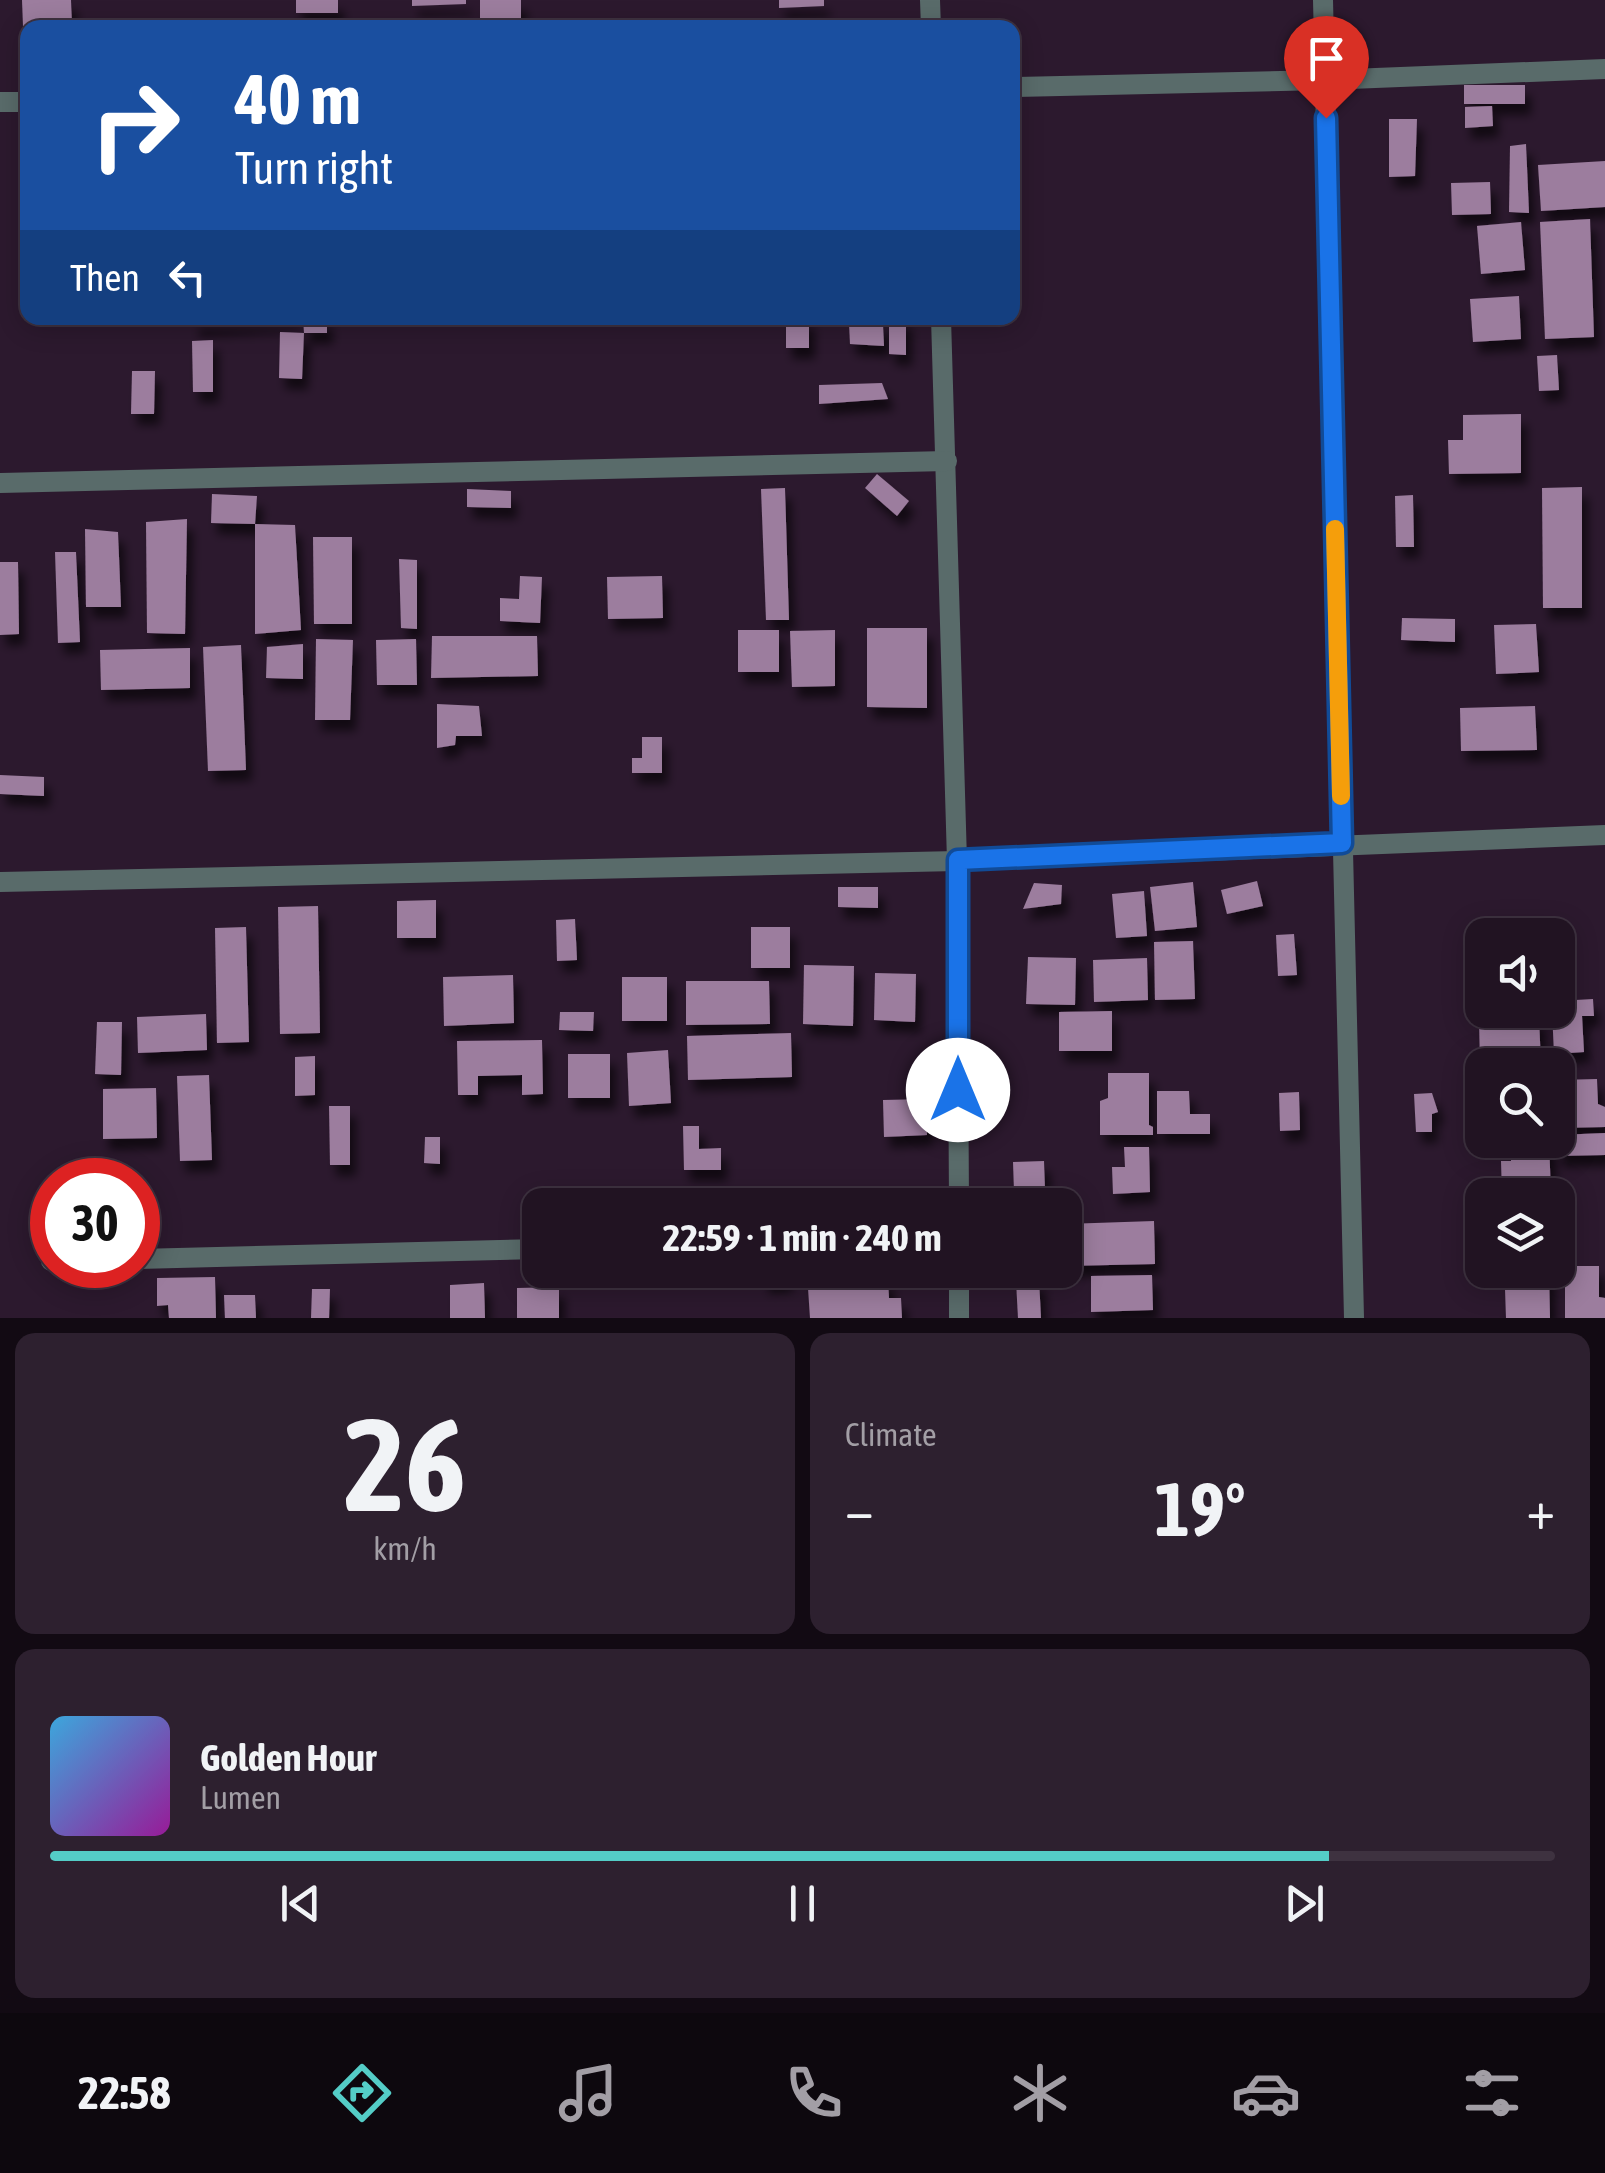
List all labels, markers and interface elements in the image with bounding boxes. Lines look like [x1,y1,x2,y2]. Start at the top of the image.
pin [1284,16,1369,119]
icon: arrive [1299,31,1354,86]
text: 40 m [235,59,361,139]
icon: right [70,60,200,190]
text: Turn right [235,142,393,194]
icon: left [160,250,215,305]
text: Then [70,256,140,299]
map controls [1465,918,1575,1288]
button: sound [1465,918,1575,1028]
position arrow [906,1038,1010,1142]
button: search [1465,1048,1575,1158]
speed limit sign: 30 [30,1158,160,1288]
button: layers [1465,1178,1575,1288]
text: 22:59 · 1 min · 240 m [662,1216,942,1259]
text: 26 [344,1390,466,1539]
text: Climate [845,1416,937,1453]
text: 19° [1154,1466,1246,1552]
text: − [845,1478,874,1541]
text: + [1526,1478,1555,1541]
text: km/h [373,1530,437,1567]
text: Golden Hour [200,1736,376,1779]
text: Lumen [200,1779,281,1816]
icon: previous [273,1876,328,1931]
icon: pause [775,1876,830,1931]
icon: next [1277,1876,1332,1931]
icon: directions [327,2058,397,2128]
icon: music [553,2058,623,2128]
icon: phone [779,2058,849,2128]
icon: climate [1005,2058,1075,2128]
icon: car [1231,2058,1301,2128]
icon: filters [1457,2058,1527,2128]
text: 22:58 [78,2067,171,2119]

